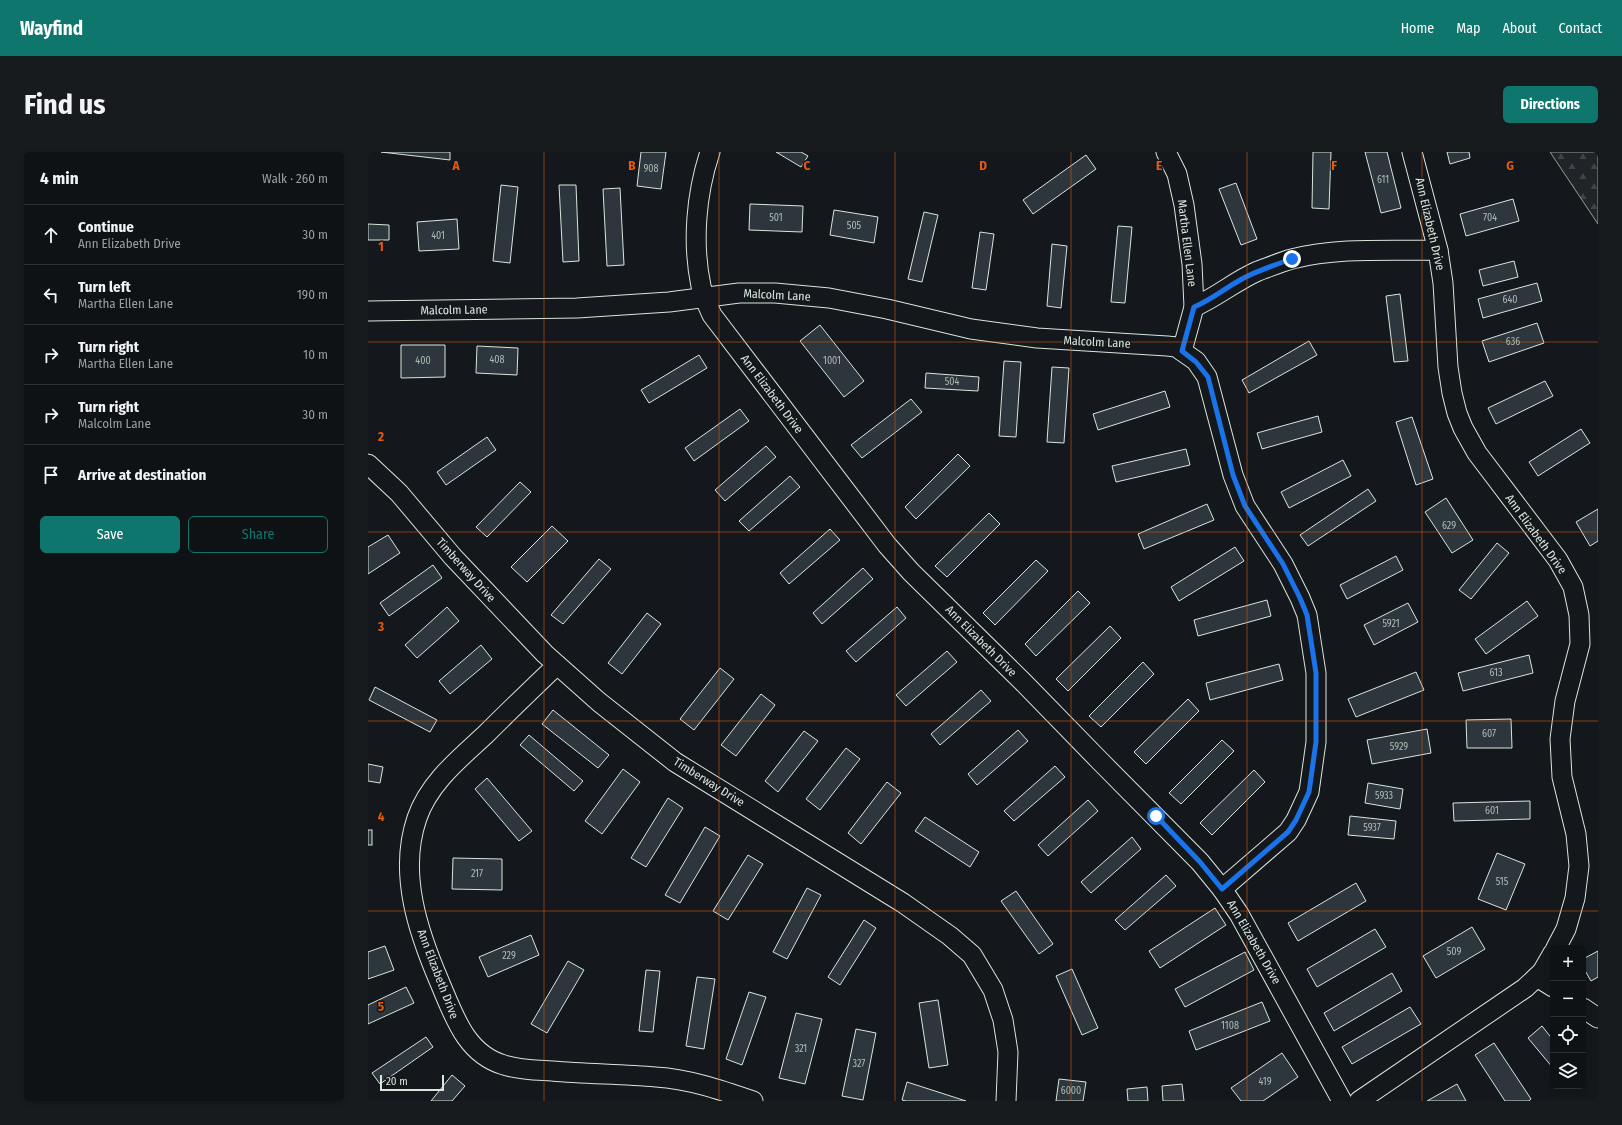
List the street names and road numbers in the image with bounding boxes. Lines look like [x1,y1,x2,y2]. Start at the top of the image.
street label: Ann Elizabeth Drive [1413,176,1447,272]
street label: Martha Ellen Lane [1175,199,1199,287]
street label: Malcolm Lane [743,286,811,304]
street label: Malcolm Lane [420,302,488,318]
street label: Malcolm Lane [1063,333,1131,351]
street label: Ann Elizabeth Drive [738,352,806,436]
street label: Ann Elizabeth Drive [1502,492,1570,577]
street label: Timberway Drive [434,535,498,605]
street label: Ann Elizabeth Drive [943,603,1020,680]
street label: Timberway Drive [671,755,747,810]
street label: Ann Elizabeth Drive [1224,897,1284,987]
street label: Ann Elizabeth Drive [414,927,462,1021]

